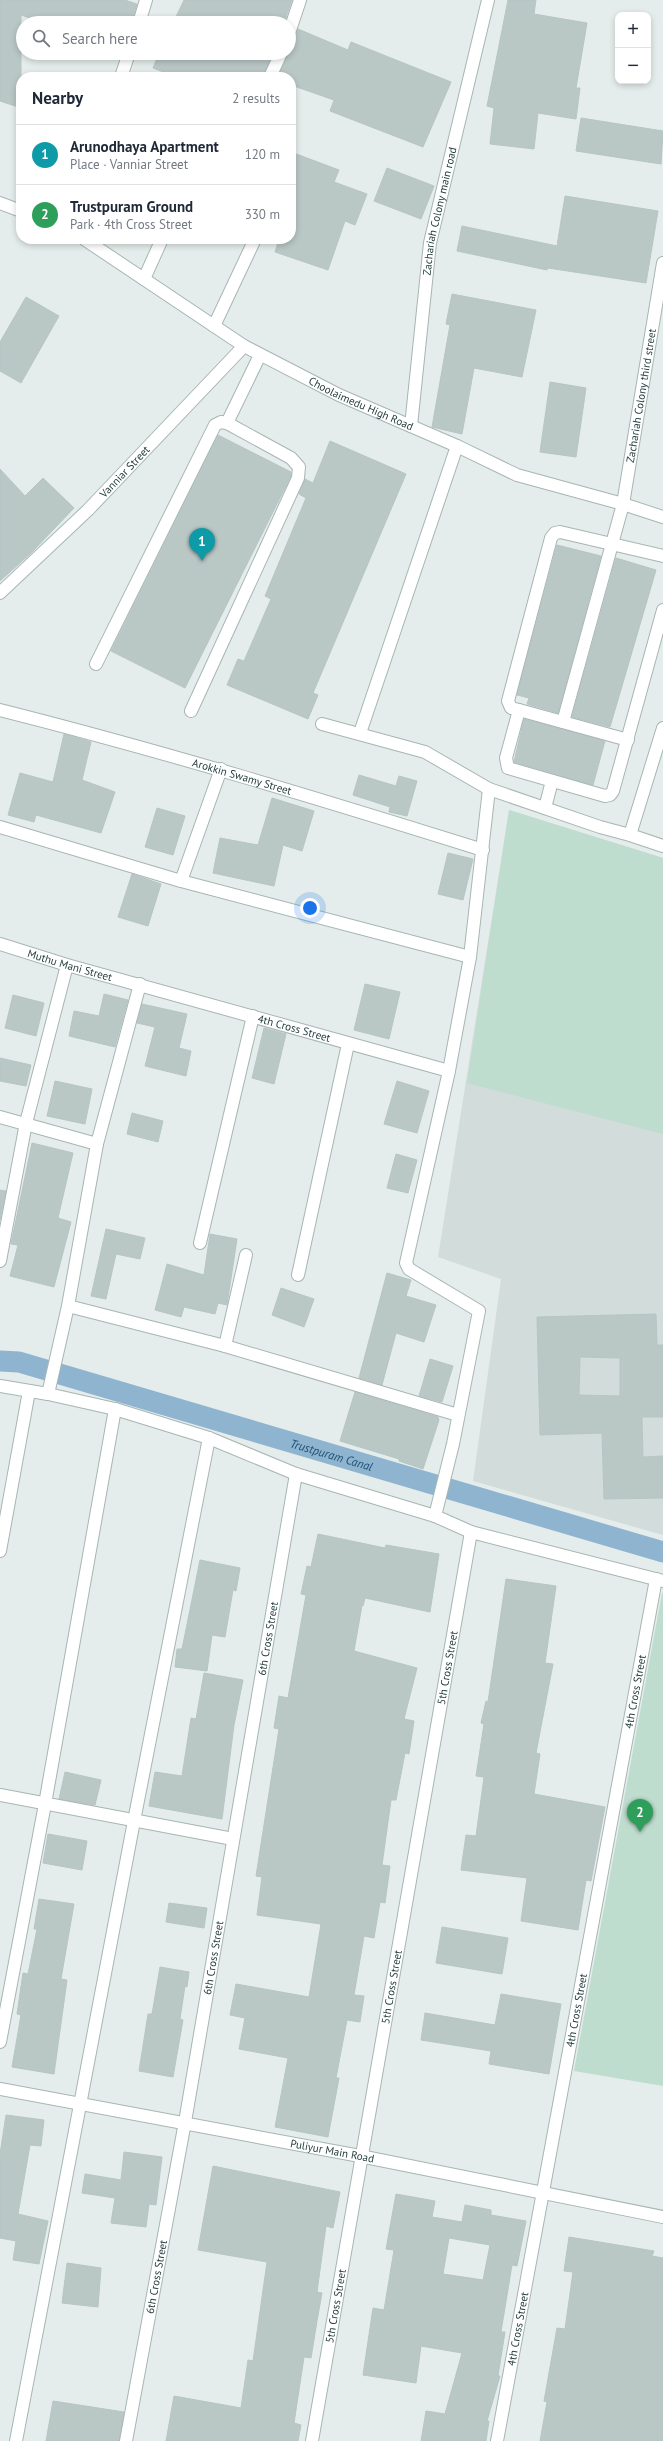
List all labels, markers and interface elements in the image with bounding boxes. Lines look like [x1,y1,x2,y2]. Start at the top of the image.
map controls [615,12,651,84]
button: + [615,12,651,48]
search box [16,16,296,60]
icon: search [30,27,52,49]
text: Search here [62,29,138,48]
button: − [615,48,651,84]
text: Nearby [32,87,83,109]
text: 2 results [232,90,280,107]
text: Arunodhaya Apartment [70,137,219,156]
text: 1 [41,146,49,163]
text: 120 m [245,146,280,163]
street label: Zachariah Colony main road [420,146,460,276]
text: Place · Vanniar Street [70,156,188,173]
text: Trustpuram Ground [70,197,193,216]
text: 2 [41,206,49,223]
text: 330 m [245,206,280,223]
text: Park · 4th Cross Street [70,216,192,233]
street label: Zachariah Colony third street [623,327,659,464]
street label: Choolaimedu High Road [306,374,416,433]
street label: Vanniar Street [96,442,153,501]
pin: 1 [189,528,215,561]
street label: Arokkin Swamy Street [191,755,294,798]
your location [300,898,320,918]
street label: Muthu Mani Street [26,946,114,984]
street label: 4th Cross Street [256,1011,332,1045]
water label: Trustpuram Canal [289,1435,375,1474]
street label: 6th Cross Street [255,1600,281,1677]
street label: 5th Cross Street [434,1629,461,1706]
street label: 4th Cross Street [622,1653,649,1730]
pin: 2 [627,1799,653,1832]
street label: 6th Cross Street [200,1919,226,1996]
street label: 5th Cross Street [378,1949,405,2025]
street label: 4th Cross Street [563,1972,590,2048]
street label: Puliyur Main Road [289,2136,376,2166]
street label: 6th Cross Street [143,2238,170,2315]
street label: 5th Cross Street [322,2268,349,2344]
street label: 4th Cross Street [504,2291,531,2367]

